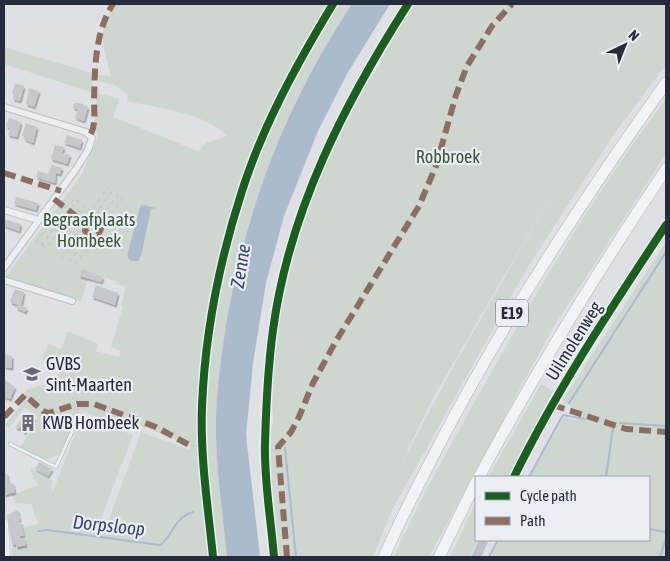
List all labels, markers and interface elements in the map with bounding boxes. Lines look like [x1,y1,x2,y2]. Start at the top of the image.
north arrow [600,20,650,70]
text: N [625,27,642,44]
park label: Robbroek [416,146,480,167]
park label: Begraafplaats Hombeek [43,209,135,251]
water label: Zenne [226,242,254,290]
street label: Uilmolenweg [541,297,606,384]
road number: E19 [496,300,528,326]
place label: GVBS Sint-Maarten [46,353,132,395]
school or university icon: GVBS Sint-Maarten [22,364,42,384]
place label: KWB Hombeek [42,412,140,433]
building icon: KWB Hombeek [18,413,38,433]
legend [475,476,650,541]
text: Cycle path [520,487,577,504]
water label: Dorpsloop [72,510,146,540]
text: Path [520,512,546,529]

